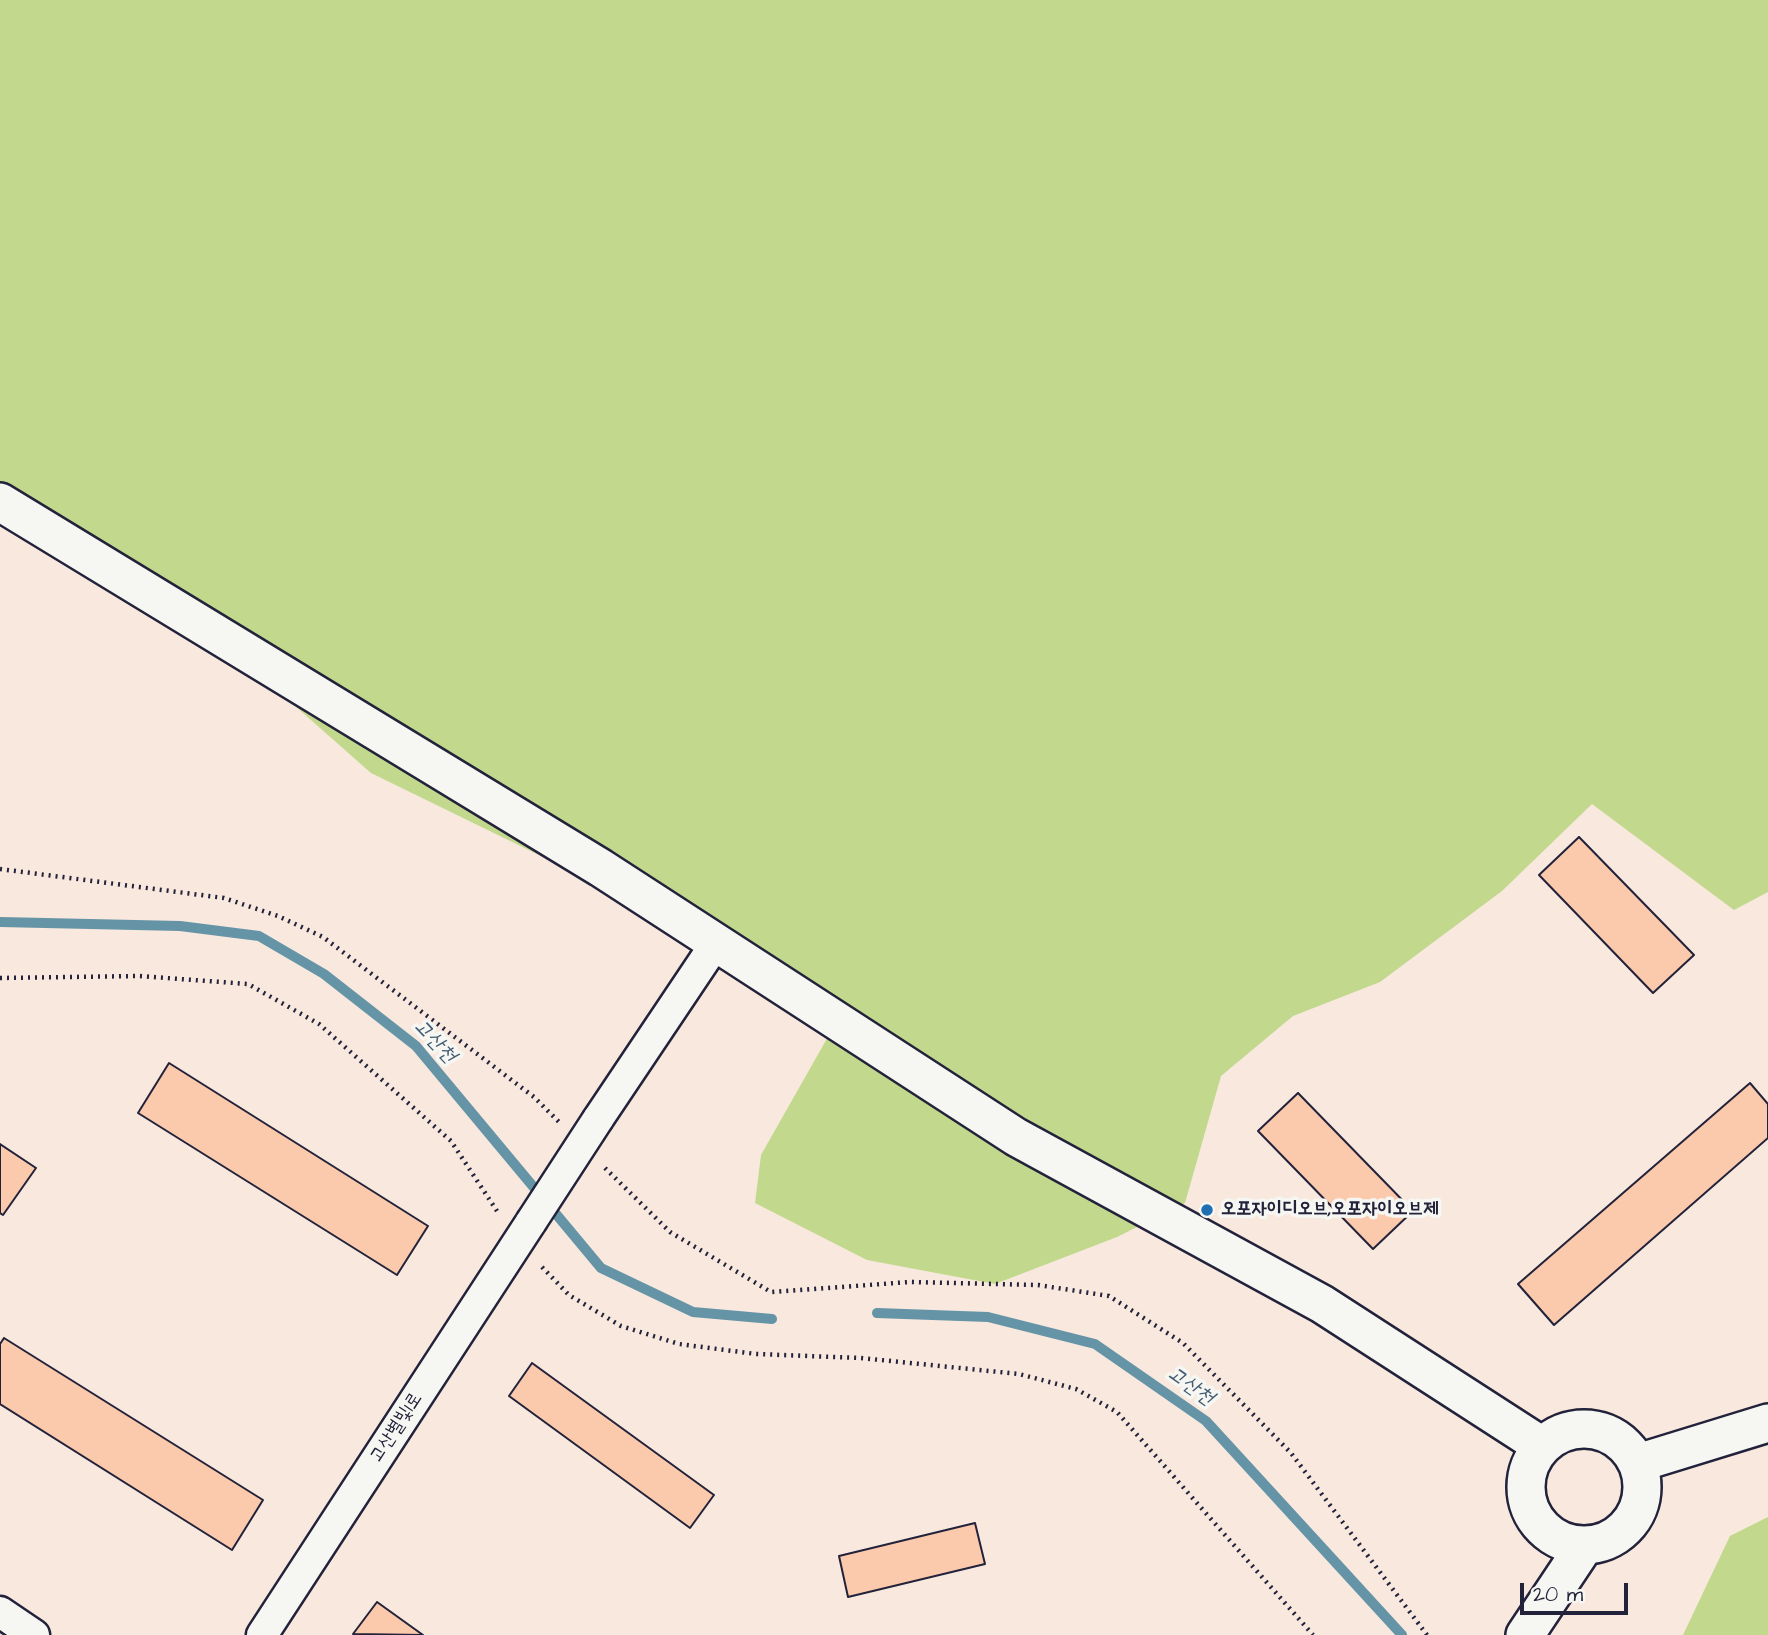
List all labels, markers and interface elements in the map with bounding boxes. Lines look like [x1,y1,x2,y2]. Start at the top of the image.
water label: 고산천 [407,1015,461,1069]
place label: 오포자이디오브,오포자이오브제 [1221,1199,1438,1221]
marker: 오포자이디오브,오포자이오브제 [1199,1202,1215,1218]
water label: 고산천 [1162,1362,1218,1412]
street label: 고산별빛1로 [366,1389,428,1467]
scale bar [1523,1568,1632,1612]
text: 20 m [1533,1580,1583,1609]

